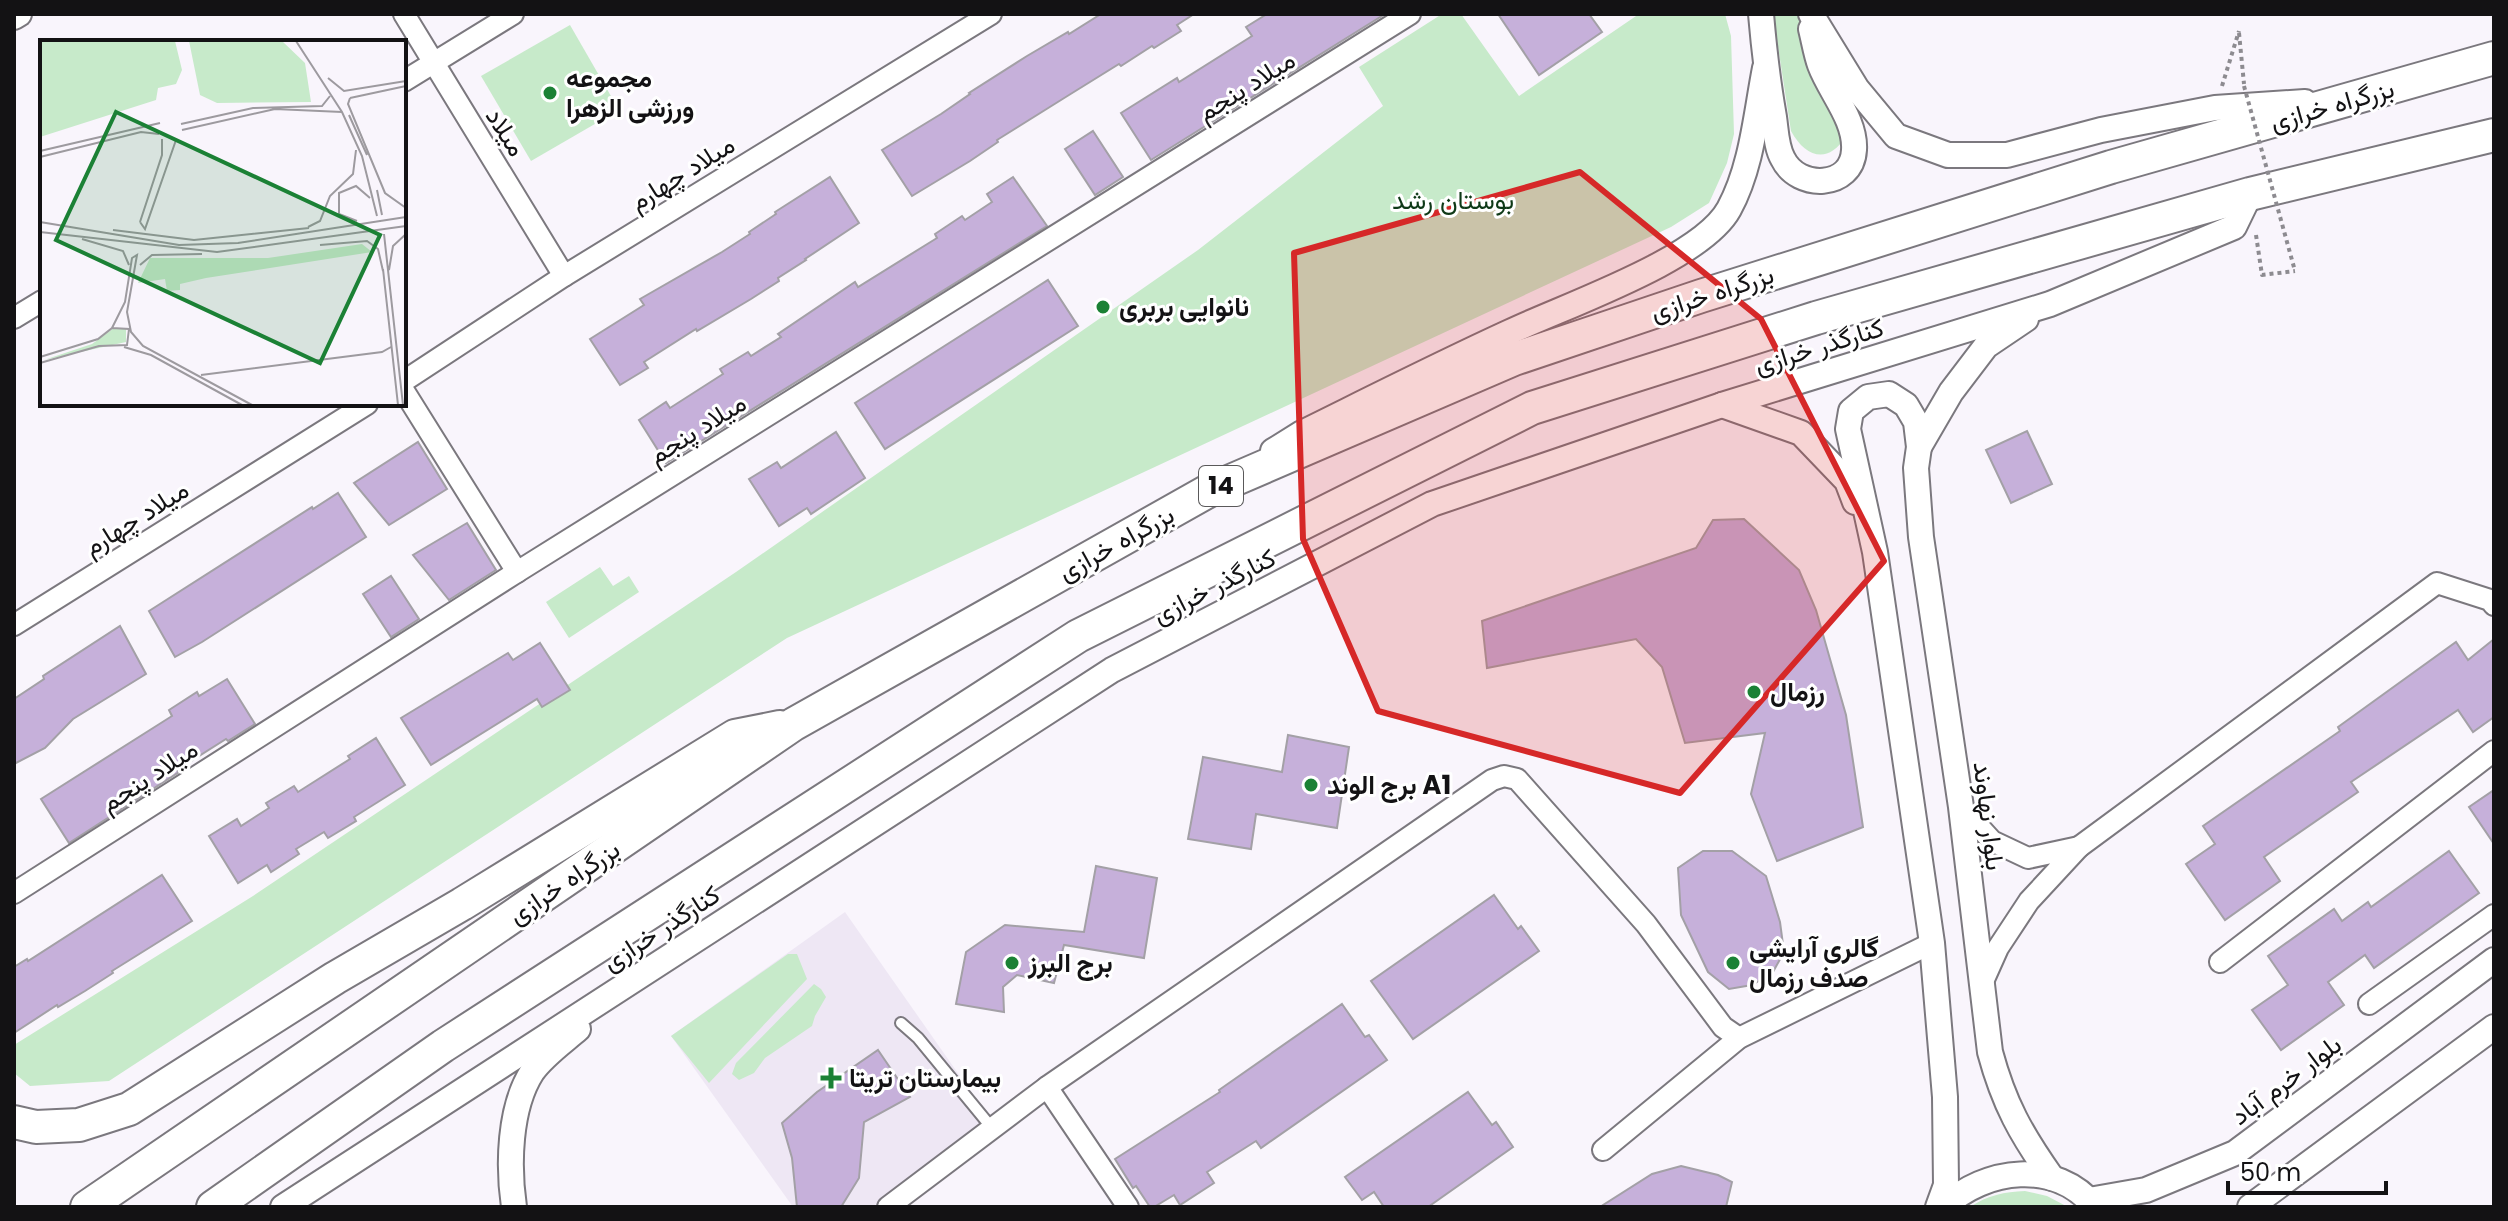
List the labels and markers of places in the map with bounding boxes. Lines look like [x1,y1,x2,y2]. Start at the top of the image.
place label: مجموعه ورزشی الزهرا [566,60,694,126]
marker: مجموعه ورزشی الزهرا [541,84,559,102]
place label: نانوایی بربری [1119,289,1249,325]
marker: نانوایی بربری [1094,298,1112,316]
place label: رزمال [1770,674,1825,710]
marker: رزمال [1745,683,1763,701]
place label: برج الوند A1 [1327,767,1451,803]
marker: برج الوند A1 [1302,776,1320,794]
place label: گالری آرایشی صدف رزمال [1749,930,1879,996]
place label: برج البرز [1027,945,1113,981]
marker: برج البرز [1003,954,1021,972]
marker: گالری آرایشی صدف رزمال [1724,954,1742,972]
place label: بیمارستان تریتا [849,1060,1001,1096]
marker: بیمارستان تریتا [820,1067,842,1089]

